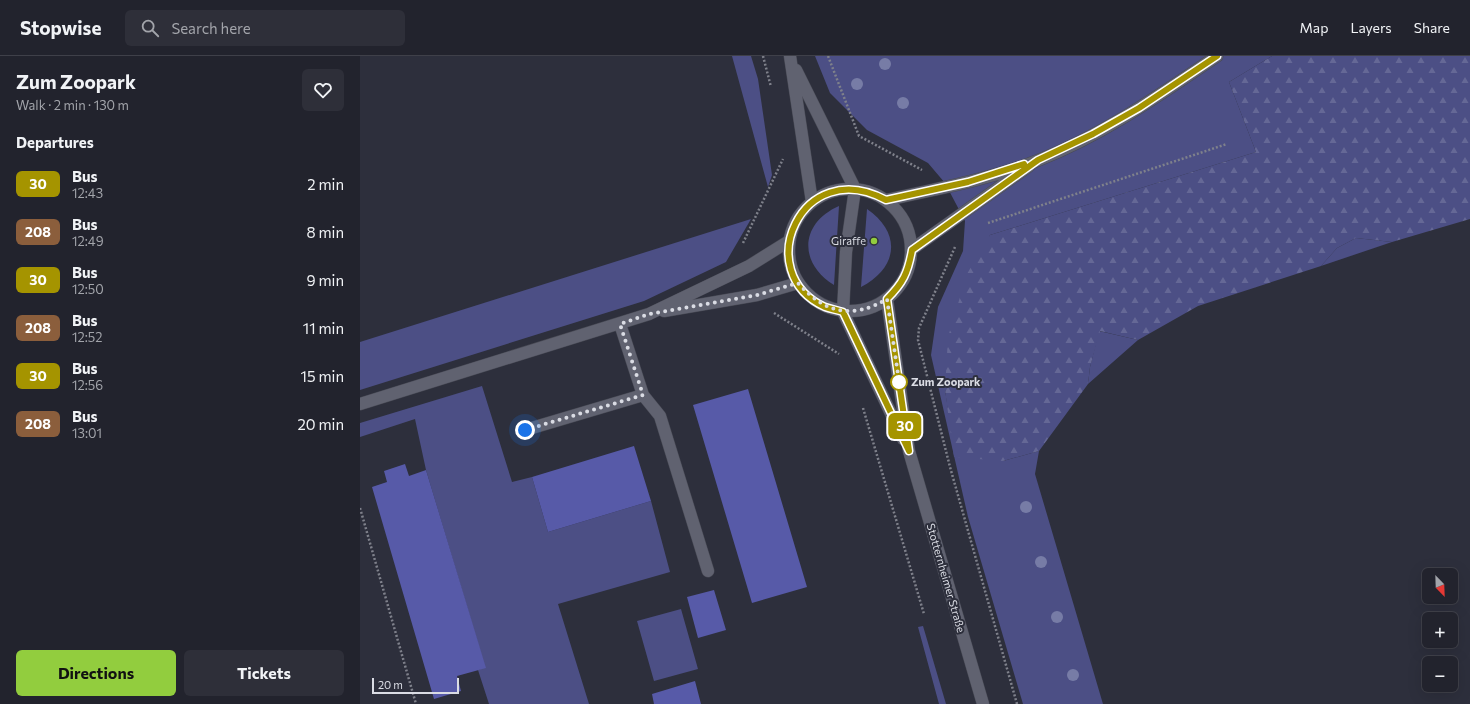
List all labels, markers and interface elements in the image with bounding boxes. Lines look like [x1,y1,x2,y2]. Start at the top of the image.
search box [125,10,405,46]
text: Stopwise [20,16,101,39]
icon: search [139,17,161,39]
text: Search here [171,19,251,37]
text: Map [1300,19,1328,36]
text: Layers [1350,19,1392,36]
text: Share [1414,19,1450,36]
button: heart [302,69,344,111]
text: Zum Zoopark [16,70,136,93]
text: Walk · 2 min · 130 m [16,97,129,113]
text: Departures [16,133,94,151]
text: Bus [72,167,97,185]
text: 30 [29,175,47,192]
text: 2 min [307,175,344,193]
text: 12:43 [72,185,103,201]
text: Bus [72,215,97,233]
text: 208 [25,223,51,240]
text: 8 min [306,223,344,241]
text: 12:49 [72,233,104,249]
place label: Giraffe [831,234,866,247]
marker: Giraffe [869,236,879,246]
text: Bus [72,263,97,281]
text: 30 [29,271,47,288]
text: 9 min [306,271,344,289]
text: 12:50 [72,281,104,297]
text: Bus [72,311,97,329]
text: 208 [25,319,51,336]
text: 11 min [303,319,344,337]
text: 12:52 [72,329,103,345]
text: Bus [72,359,97,377]
text: 30 [29,367,47,384]
text: 15 min [301,367,344,385]
marker: Zum Zoopark [890,373,908,391]
place label: Zum Zoopark [911,375,981,388]
text: 12:56 [72,377,103,393]
text: Bus [72,407,97,425]
line badge: 30 [887,413,923,439]
text: 208 [25,415,51,432]
text: 20 min [298,415,344,433]
text: 30 [896,417,914,434]
your location [515,420,535,440]
text: 13:01 [72,425,102,441]
street label: Stotternheimer Straße [925,522,968,634]
north arrow [1422,568,1458,604]
map controls [1422,568,1458,692]
button: + [1422,612,1458,648]
button: Directions [16,650,176,696]
button: Tickets [184,650,344,696]
button: − [1422,656,1458,692]
scale bar [372,676,459,695]
text: 20 m [378,678,403,691]

